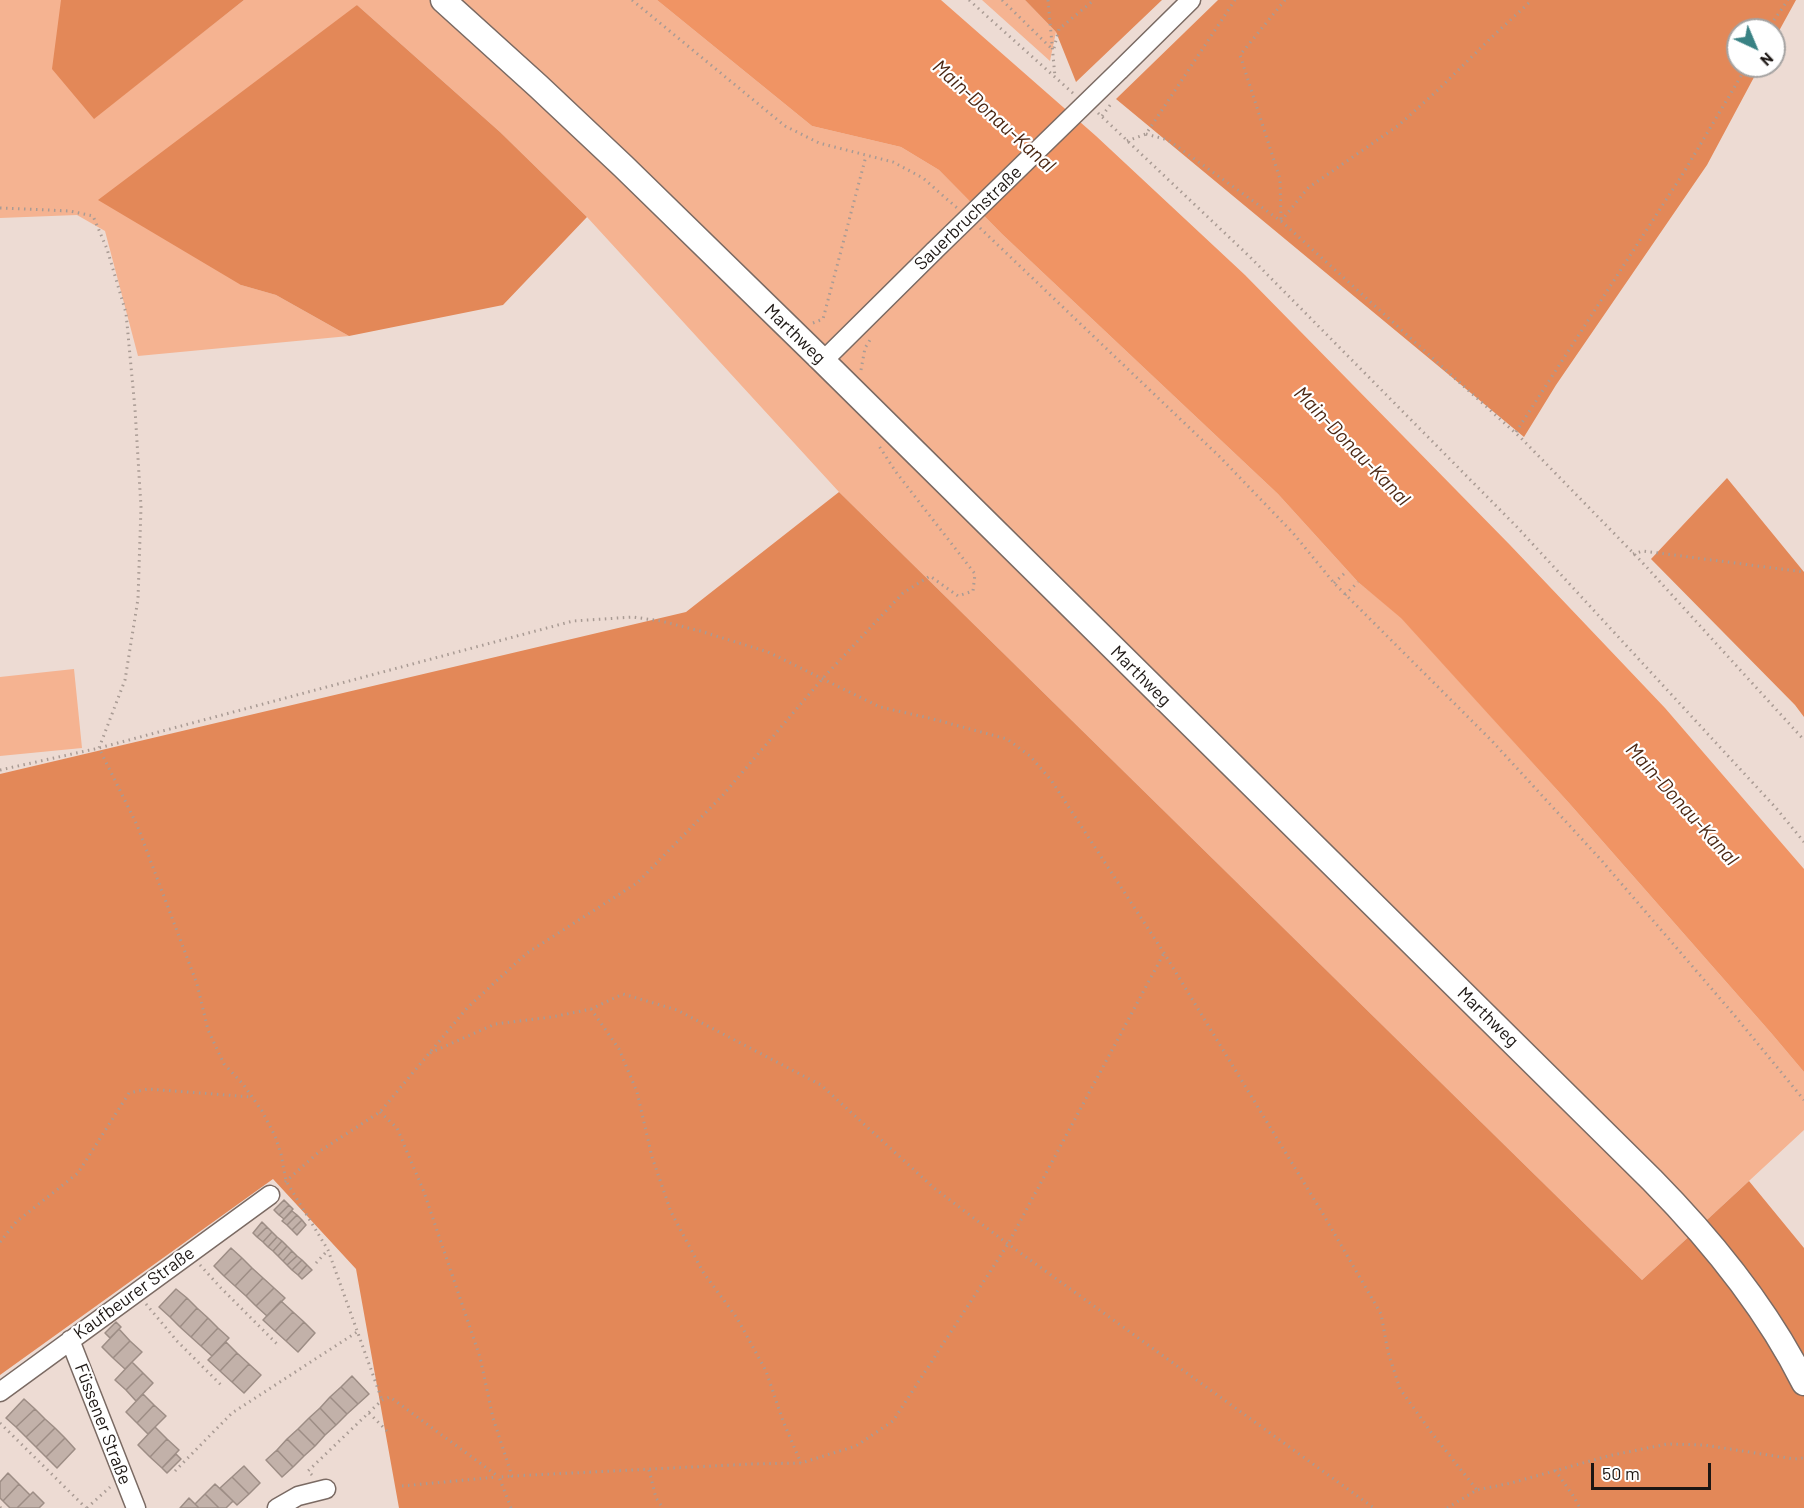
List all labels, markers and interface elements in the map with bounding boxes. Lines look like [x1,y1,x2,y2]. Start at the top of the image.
north arrow [1726,18,1786,78]
text: N [1757,49,1778,70]
water label: Main-Donau-Kanal [928,55,1060,177]
street label: Sauerbruchstraße [910,161,1026,275]
street label: Marthweg [760,300,830,368]
water label: Main-Donau-Kanal [1289,381,1415,511]
street label: Marthweg [1106,641,1176,711]
water label: Main-Donau-Kanal [1621,738,1743,870]
street label: Marthweg [1453,983,1523,1051]
street label: Kaufbeurer Straße [69,1242,199,1344]
street label: Füssener Straße [70,1360,136,1488]
scale bar [1594,1451,1714,1489]
text: 50 m [1602,1462,1640,1484]

